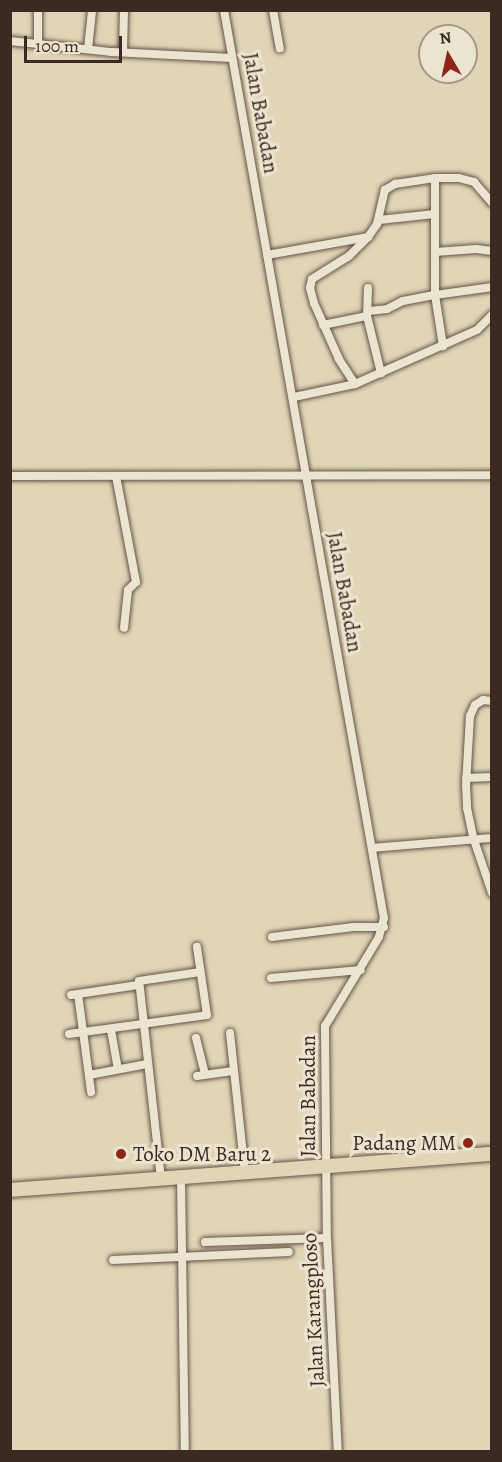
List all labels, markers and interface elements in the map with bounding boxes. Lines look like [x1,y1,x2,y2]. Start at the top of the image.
scale bar [27,24,124,62]
north arrow [418,24,478,84]
text: N [438,26,453,50]
text: 100 m [35,34,79,58]
street label: Jalan Babadan [238,51,284,175]
street label: Jalan Babadan [322,530,368,654]
street label: Jalan Babadan [295,1035,321,1157]
place label: Padang MM [352,1130,456,1156]
marker: Padang MM [461,1136,475,1150]
place label: Toko DM Baru 2 [133,1141,271,1167]
marker: Toko DM Baru 2 [114,1147,128,1161]
street label: Jalan Karangploso [296,1232,330,1388]

